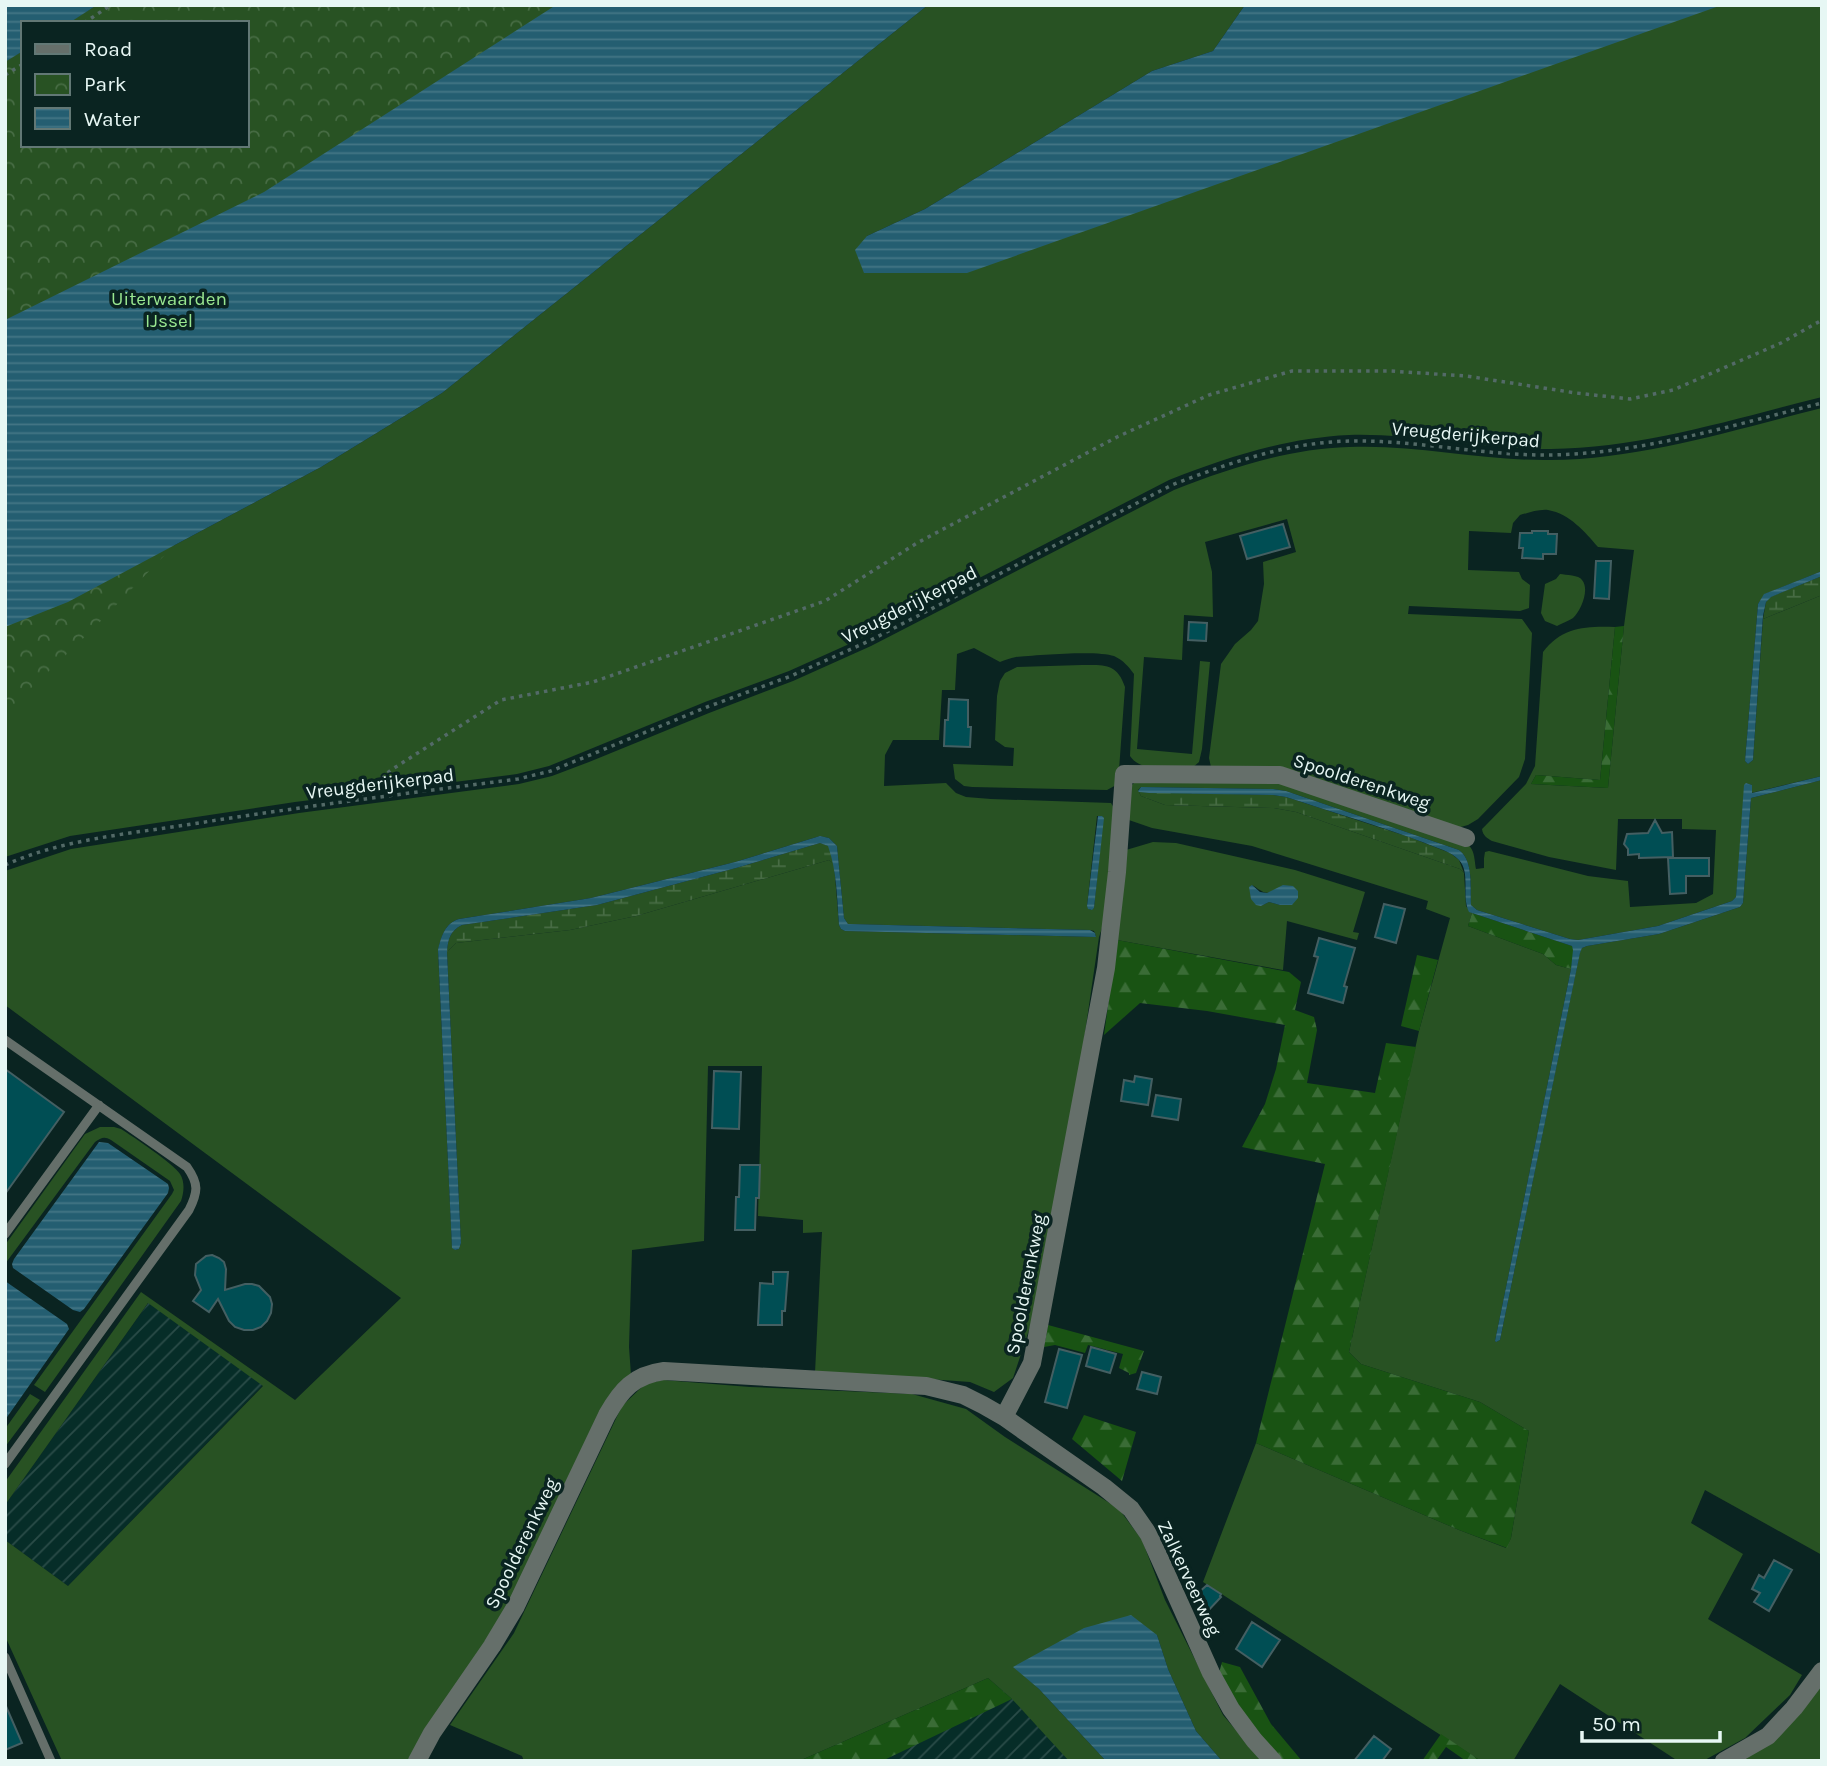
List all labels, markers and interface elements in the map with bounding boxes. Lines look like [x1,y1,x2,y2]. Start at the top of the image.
legend [21,21,248,147]
text: Road [84,37,132,61]
text: Park [84,72,127,96]
text: Water [84,107,140,131]
park label: Uiterwaarden IJssel [111,288,227,332]
street label: Vreugderijkerpad [1391,418,1541,452]
street label: Vreugderijkerpad [838,561,981,648]
street label: Spoolderenkweg [1290,749,1433,815]
street label: Vreugderijkerpad [305,764,455,804]
street label: Spoolderenkweg [1002,1212,1050,1356]
street label: Spoolderenkweg [481,1474,563,1612]
street label: Zalkerveerweg [1153,1517,1225,1640]
scale bar [1582,1700,1720,1744]
text: 50 m [1592,1712,1641,1736]

